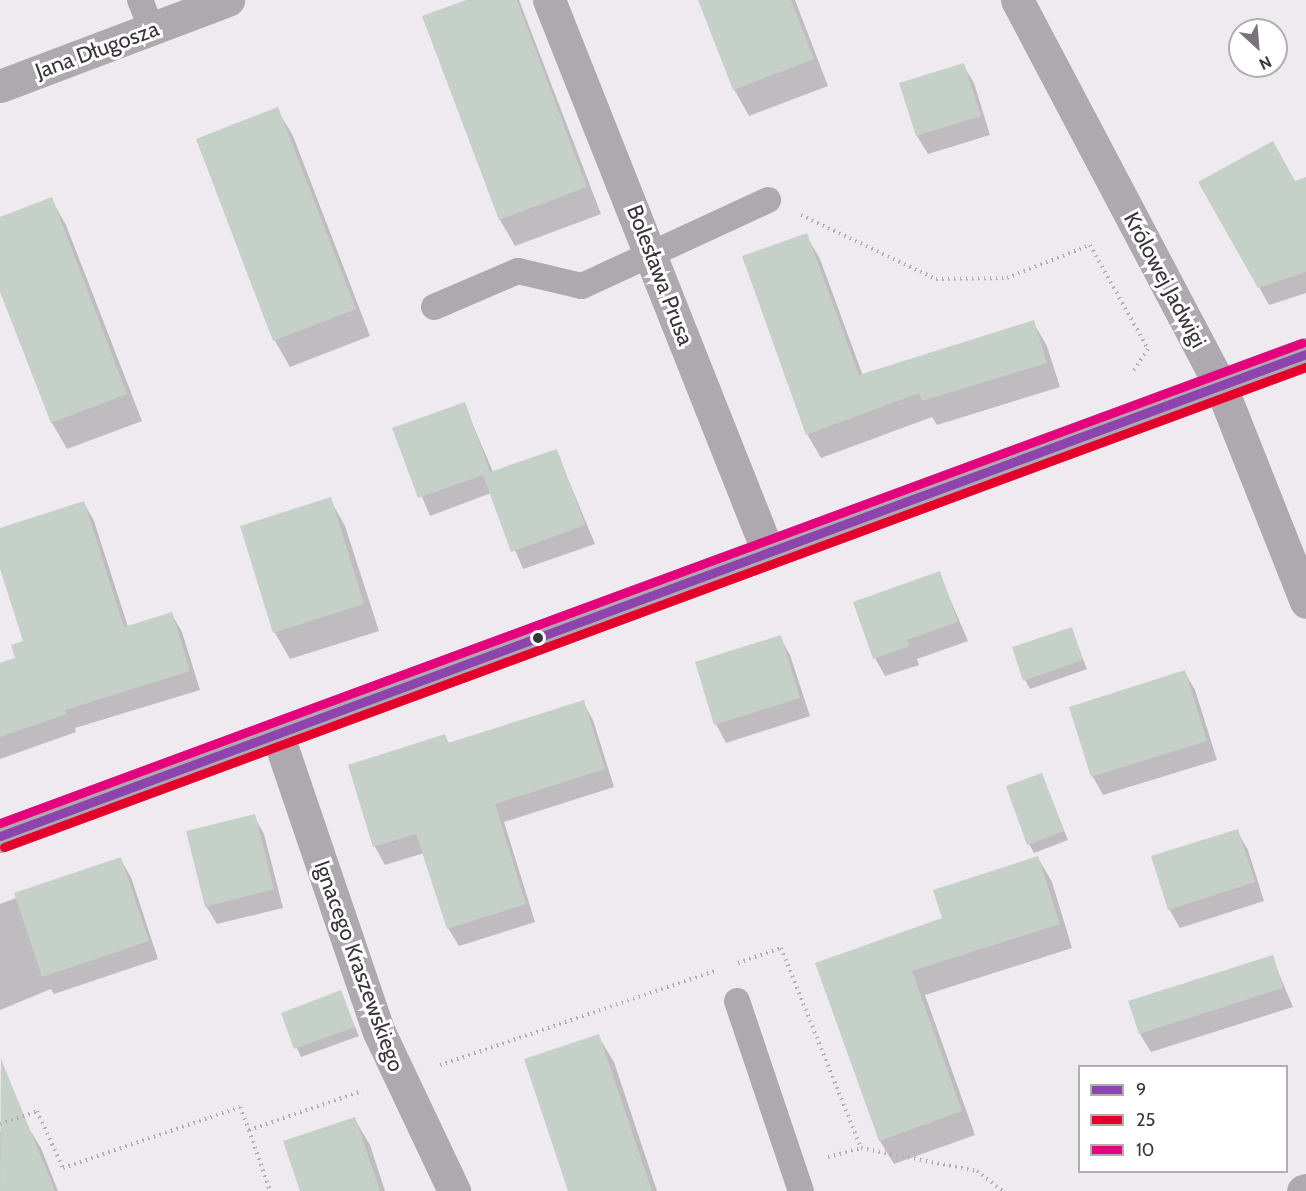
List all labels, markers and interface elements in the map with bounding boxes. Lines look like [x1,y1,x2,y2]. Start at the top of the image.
street label: Jana Długosza [32,15,162,85]
north arrow [1228,18,1288,78]
text: N [1256,52,1274,74]
street label: Bolesława Prusa [621,201,699,349]
street label: Królowej Jadwigi [1118,208,1212,352]
unlabelled marker [532,632,544,644]
street label: Ignacego Kraszewskiego [309,857,409,1075]
legend [1078,1065,1288,1173]
text: 9 [1136,1079,1146,1101]
text: 25 [1136,1109,1155,1131]
text: 10 [1136,1139,1154,1161]

